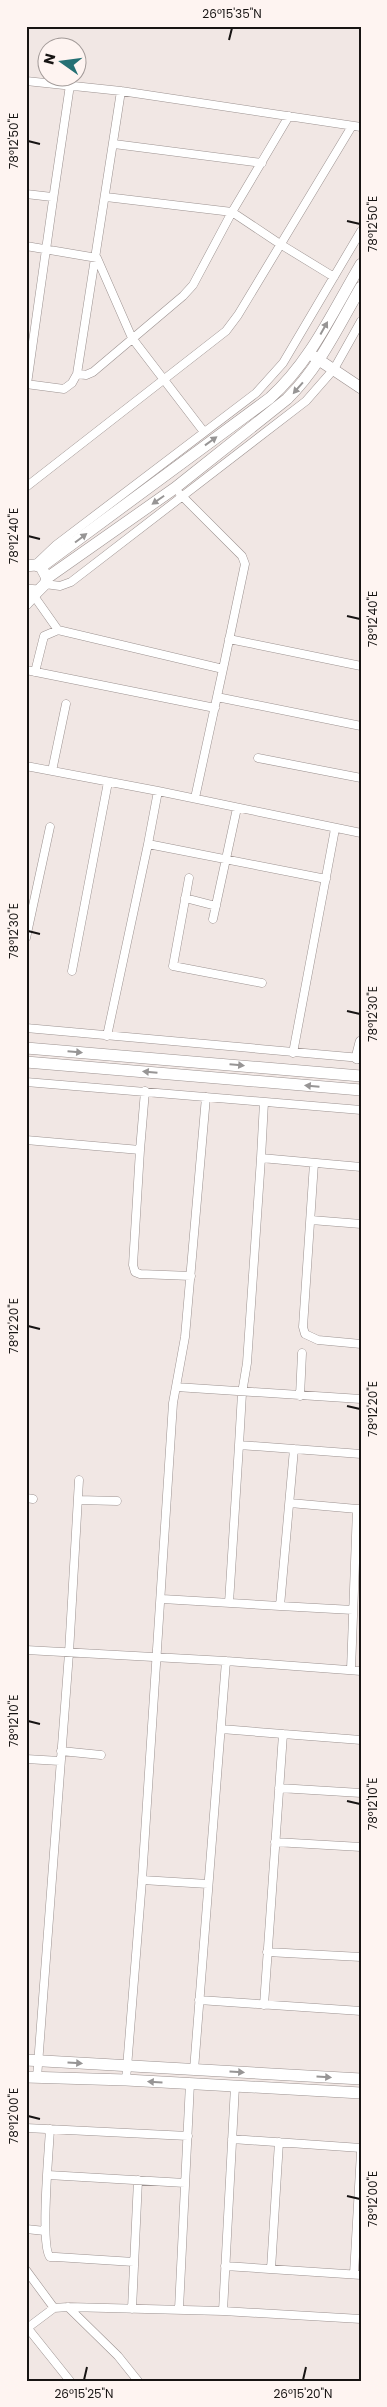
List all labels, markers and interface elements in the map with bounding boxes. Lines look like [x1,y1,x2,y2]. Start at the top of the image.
text: 26°15'35"N [202,5,262,22]
north arrow [38,38,88,88]
text: N [38,51,60,66]
text: 78°12'50"E [5,113,22,169]
text: 78°12'50"E [364,196,381,252]
one-way arrow [320,320,328,335]
one-way arrow [292,381,304,393]
one-way arrow [204,436,218,446]
one-way arrow [151,495,165,505]
text: 78°12'40"E [5,508,22,564]
one-way arrow [74,533,88,543]
text: 78°12'40"E [364,591,381,647]
text: 78°12'30"E [5,903,22,959]
text: 78°12'30"E [364,986,381,1042]
one-way arrow [67,1049,83,1057]
one-way arrow [229,1062,245,1070]
one-way arrow [142,1068,158,1076]
one-way arrow [304,1082,320,1090]
text: 78°12'20"E [5,1298,22,1354]
text: 78°12'20"E [364,1381,381,1437]
text: 78°12'10"E [5,1695,22,1747]
text: 78°12'10"E [364,1778,381,1830]
one-way arrow [67,2060,83,2068]
one-way arrow [229,2069,245,2077]
one-way arrow [316,2074,332,2082]
one-way arrow [147,2077,163,2085]
text: 78°12'00"E [5,2088,22,2144]
text: 78°12'00"E [364,2171,381,2227]
text: 26°15'25"N [54,2385,114,2402]
text: 26°15'20"N [273,2385,333,2402]

